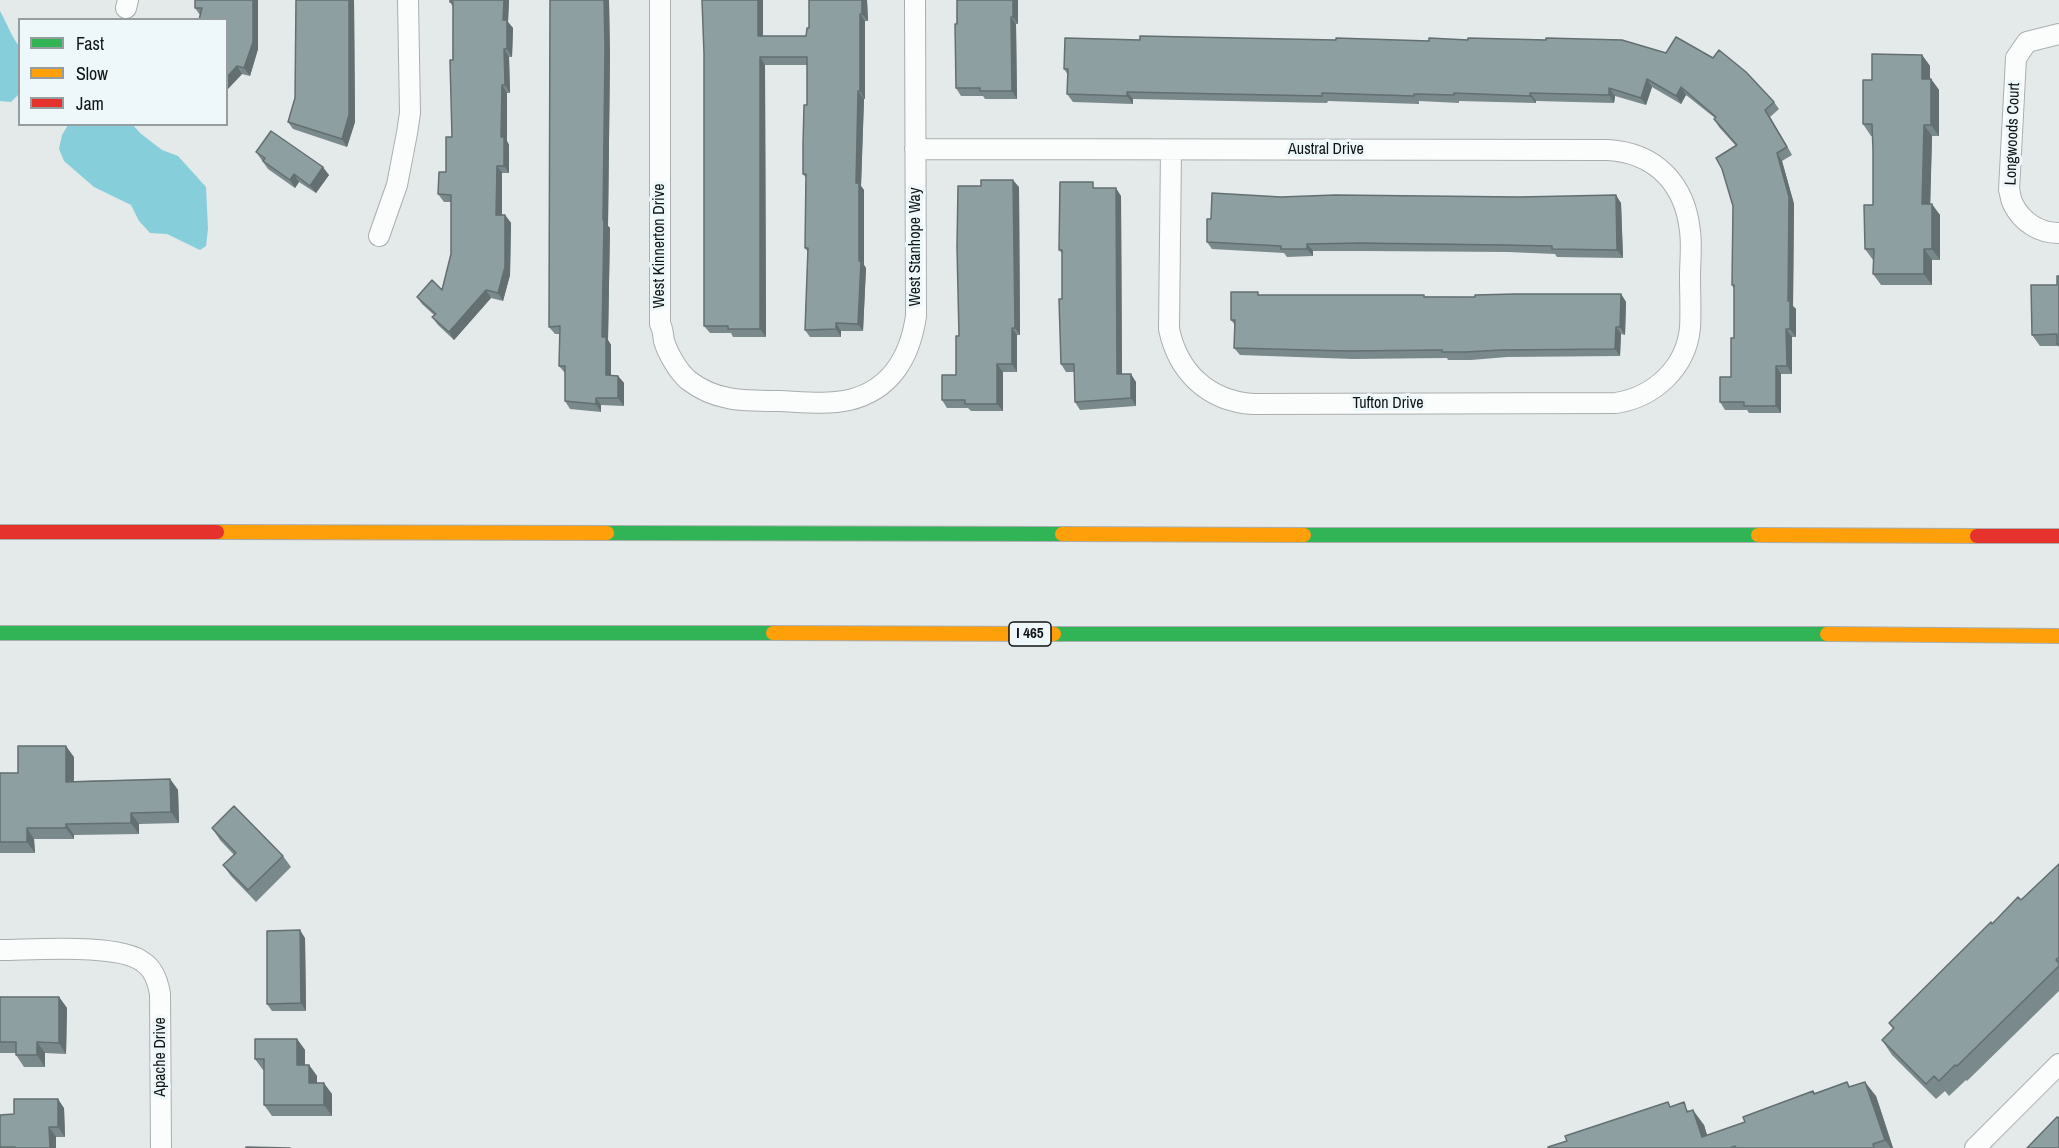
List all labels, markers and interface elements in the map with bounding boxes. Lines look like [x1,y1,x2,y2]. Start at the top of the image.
legend [18,18,228,126]
text: Fast [76,31,104,56]
text: Slow [76,61,108,86]
street label: Longwoods Court [2002,82,2024,186]
text: Jam [76,91,104,116]
street label: Austral Drive [1288,140,1364,160]
street label: West Kinnerton Drive [650,183,670,309]
street label: West Stanhope Way [906,188,926,306]
street label: Tufton Drive [1352,394,1424,414]
road number: I 465 [1009,622,1051,646]
street label: Apache Drive [151,1017,171,1097]

